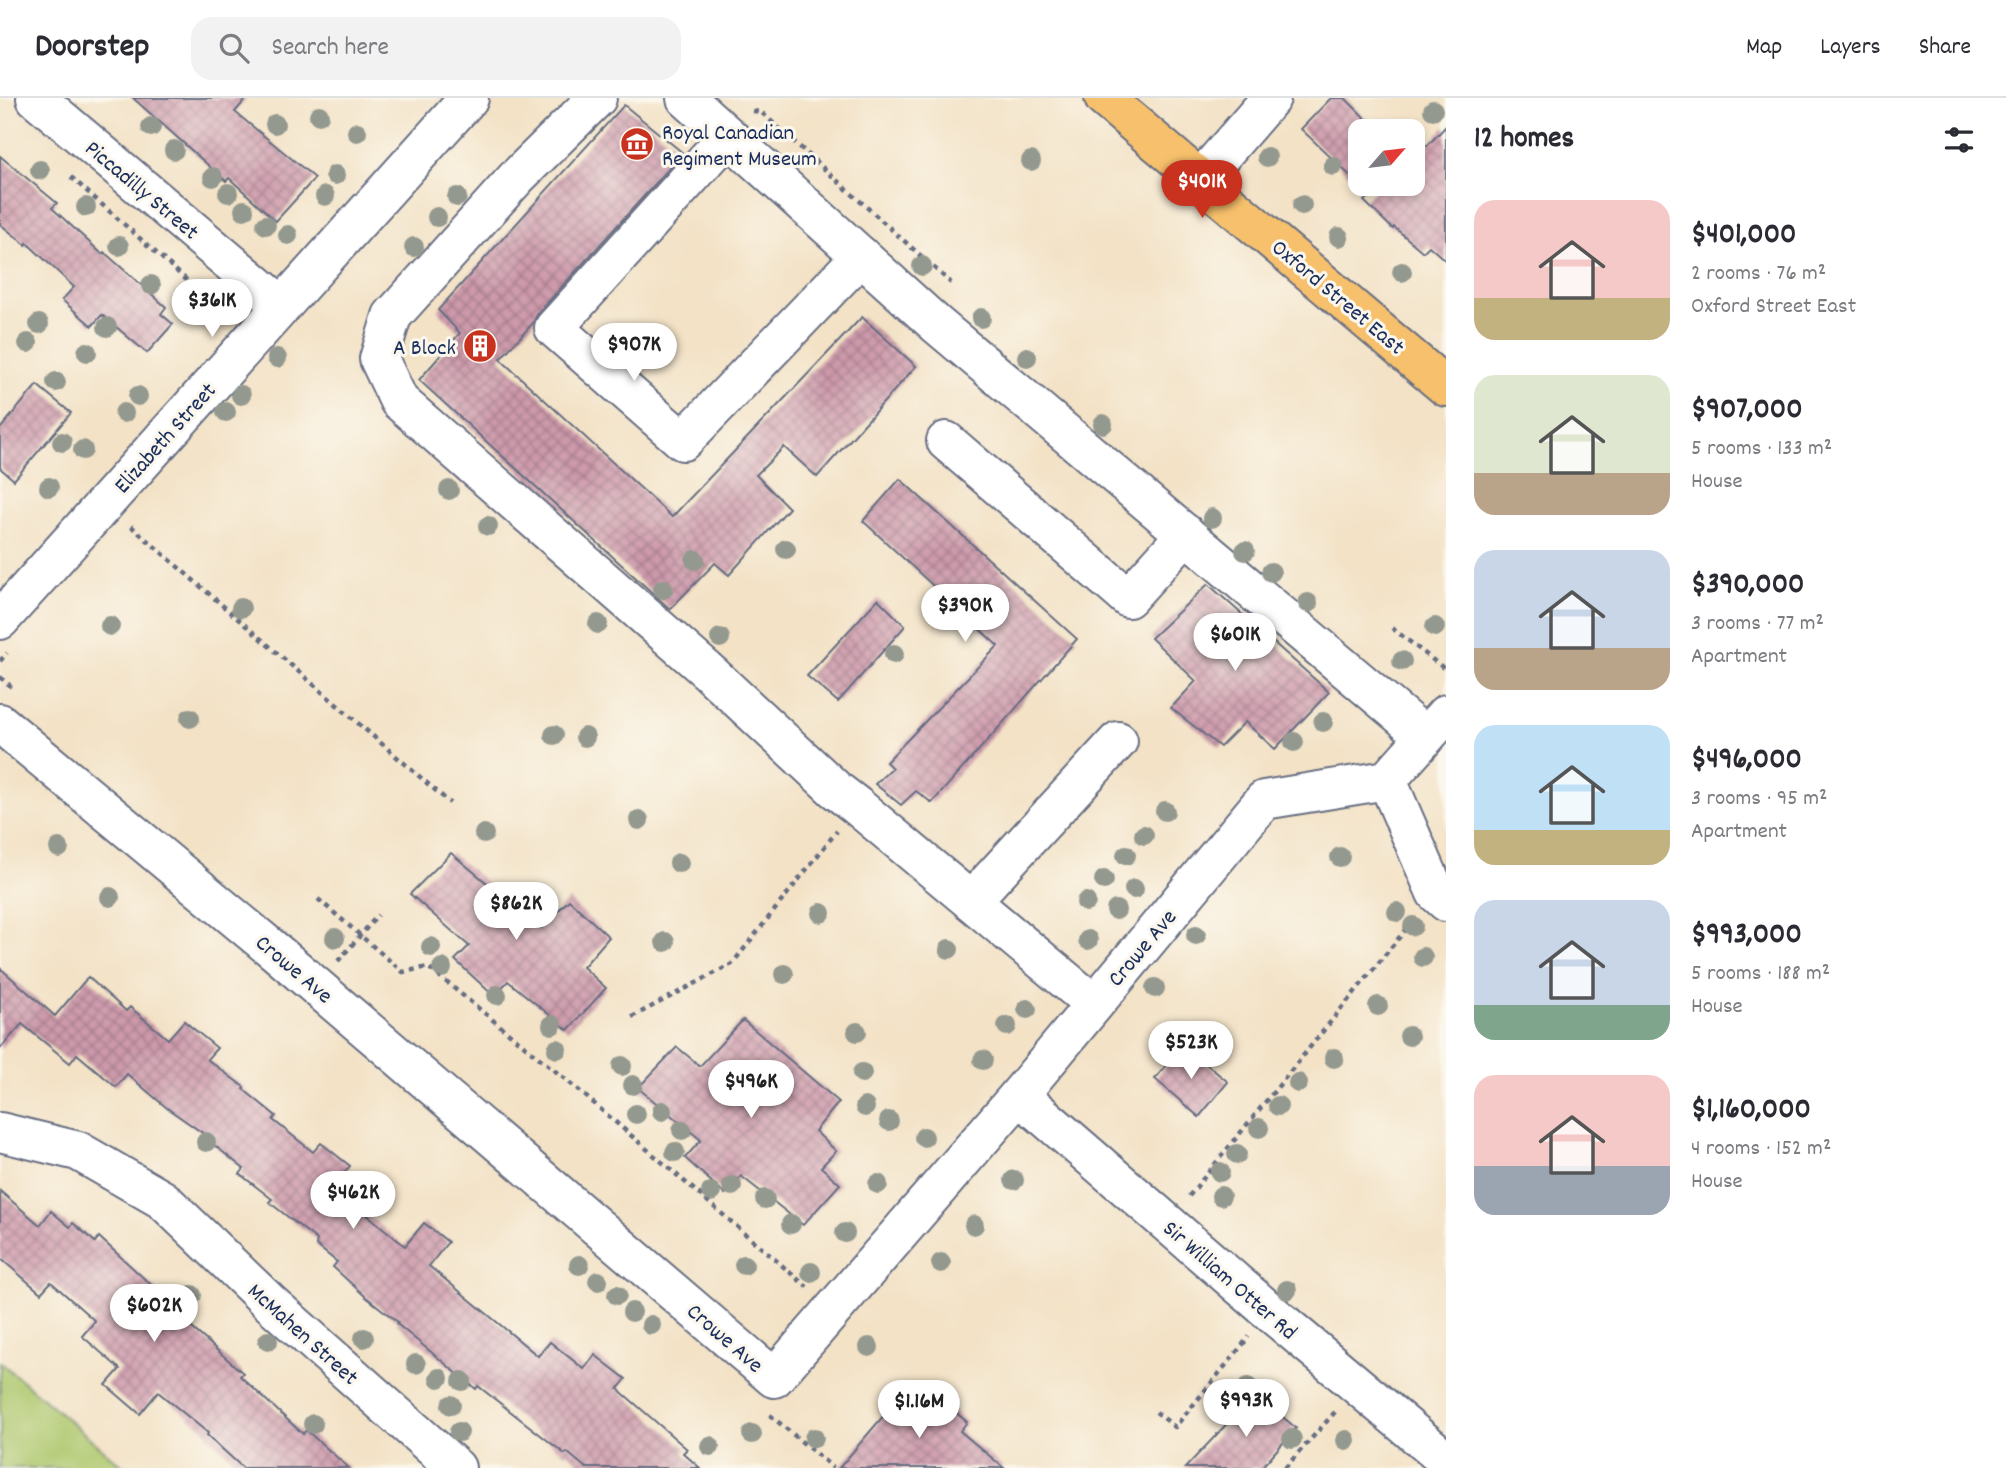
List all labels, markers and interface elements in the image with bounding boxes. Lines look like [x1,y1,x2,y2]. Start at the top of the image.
search box [191,17,681,80]
text: Doorstep [35,25,149,72]
icon: search [215,29,253,67]
text: Search here [271,30,389,67]
text: Map [1746,31,1782,65]
text: Layers [1820,31,1881,65]
text: Share [1919,31,1971,65]
place label: Royal Canadian Regiment Museum [662,118,817,177]
north arrow [1348,119,1424,196]
map controls [1348,119,1425,196]
text: 12 homes [1474,119,1574,162]
icon: filters [1940,121,1978,159]
museum icon: Royal Canadian Regiment Museum [618,125,656,163]
street label: Piccadilly Street [76,134,205,249]
pin: $401K [1153,160,1251,220]
text: $401K [1177,166,1227,199]
text: $401,000 [1691,215,1796,258]
icon: home [1530,228,1614,312]
street label: Oxford Street East [1263,233,1411,364]
text: 2 rooms · 76 m² [1691,258,1826,291]
pin: $361K [163,280,261,339]
text: $361K [188,285,236,318]
text: Oxford Street East [1691,291,1856,324]
pin: $907K [585,324,683,383]
building icon: A Block [461,327,499,365]
text: $907K [607,329,661,362]
place label: A Block [393,333,456,366]
street label: Elizabeth Street [108,376,226,502]
text: $907,000 [1691,390,1803,433]
icon: home [1530,403,1614,487]
text: 5 rooms · 133 m² [1691,433,1832,466]
text: House [1691,466,1743,499]
text: $390,000 [1691,565,1804,608]
icon: home [1530,578,1614,662]
pin: $390K [916,584,1014,644]
text: $390K [937,590,993,623]
text: 3 rooms · 77 m² [1691,608,1824,641]
pin: $601K [1186,614,1284,673]
text: $601K [1209,619,1261,652]
text: Apartment [1691,641,1787,674]
text: $496,000 [1691,740,1802,783]
icon: home [1530,753,1614,837]
text: 3 rooms · 95 m² [1691,783,1827,816]
text: Apartment [1691,816,1787,849]
pin: $862K [467,882,565,942]
text: $862K [490,888,542,921]
street label: Crowe Ave [1101,903,1186,995]
text: $993,000 [1691,915,1802,958]
street label: Crowe Ave [247,928,339,1013]
icon: home [1530,928,1614,1012]
text: 5 rooms · 188 m² [1691,958,1830,991]
text: House [1691,991,1743,1024]
pin: $523K [1142,1021,1240,1081]
text: $523K [1164,1027,1218,1060]
pin: $496K [702,1060,800,1120]
text: $496K [724,1066,778,1099]
text: $1,160,000 [1691,1090,1811,1133]
icon: home [1530,1103,1614,1187]
text: 4 rooms · 152 m² [1691,1133,1831,1166]
text: House [1691,1166,1743,1199]
pin: $462K [304,1172,402,1231]
text: $462K [326,1177,380,1210]
street label: Sir William Otter Rd [1154,1214,1303,1349]
street label: McMahen Street [239,1277,365,1395]
pin: $602K [105,1284,203,1344]
text: $602K [126,1290,182,1323]
street label: Crowe Ave [678,1297,769,1382]
pin: $1.16M [862,1380,976,1440]
pin: $993K [1197,1380,1295,1439]
text: $993K [1219,1385,1273,1418]
text: $1.16M [894,1386,944,1419]

